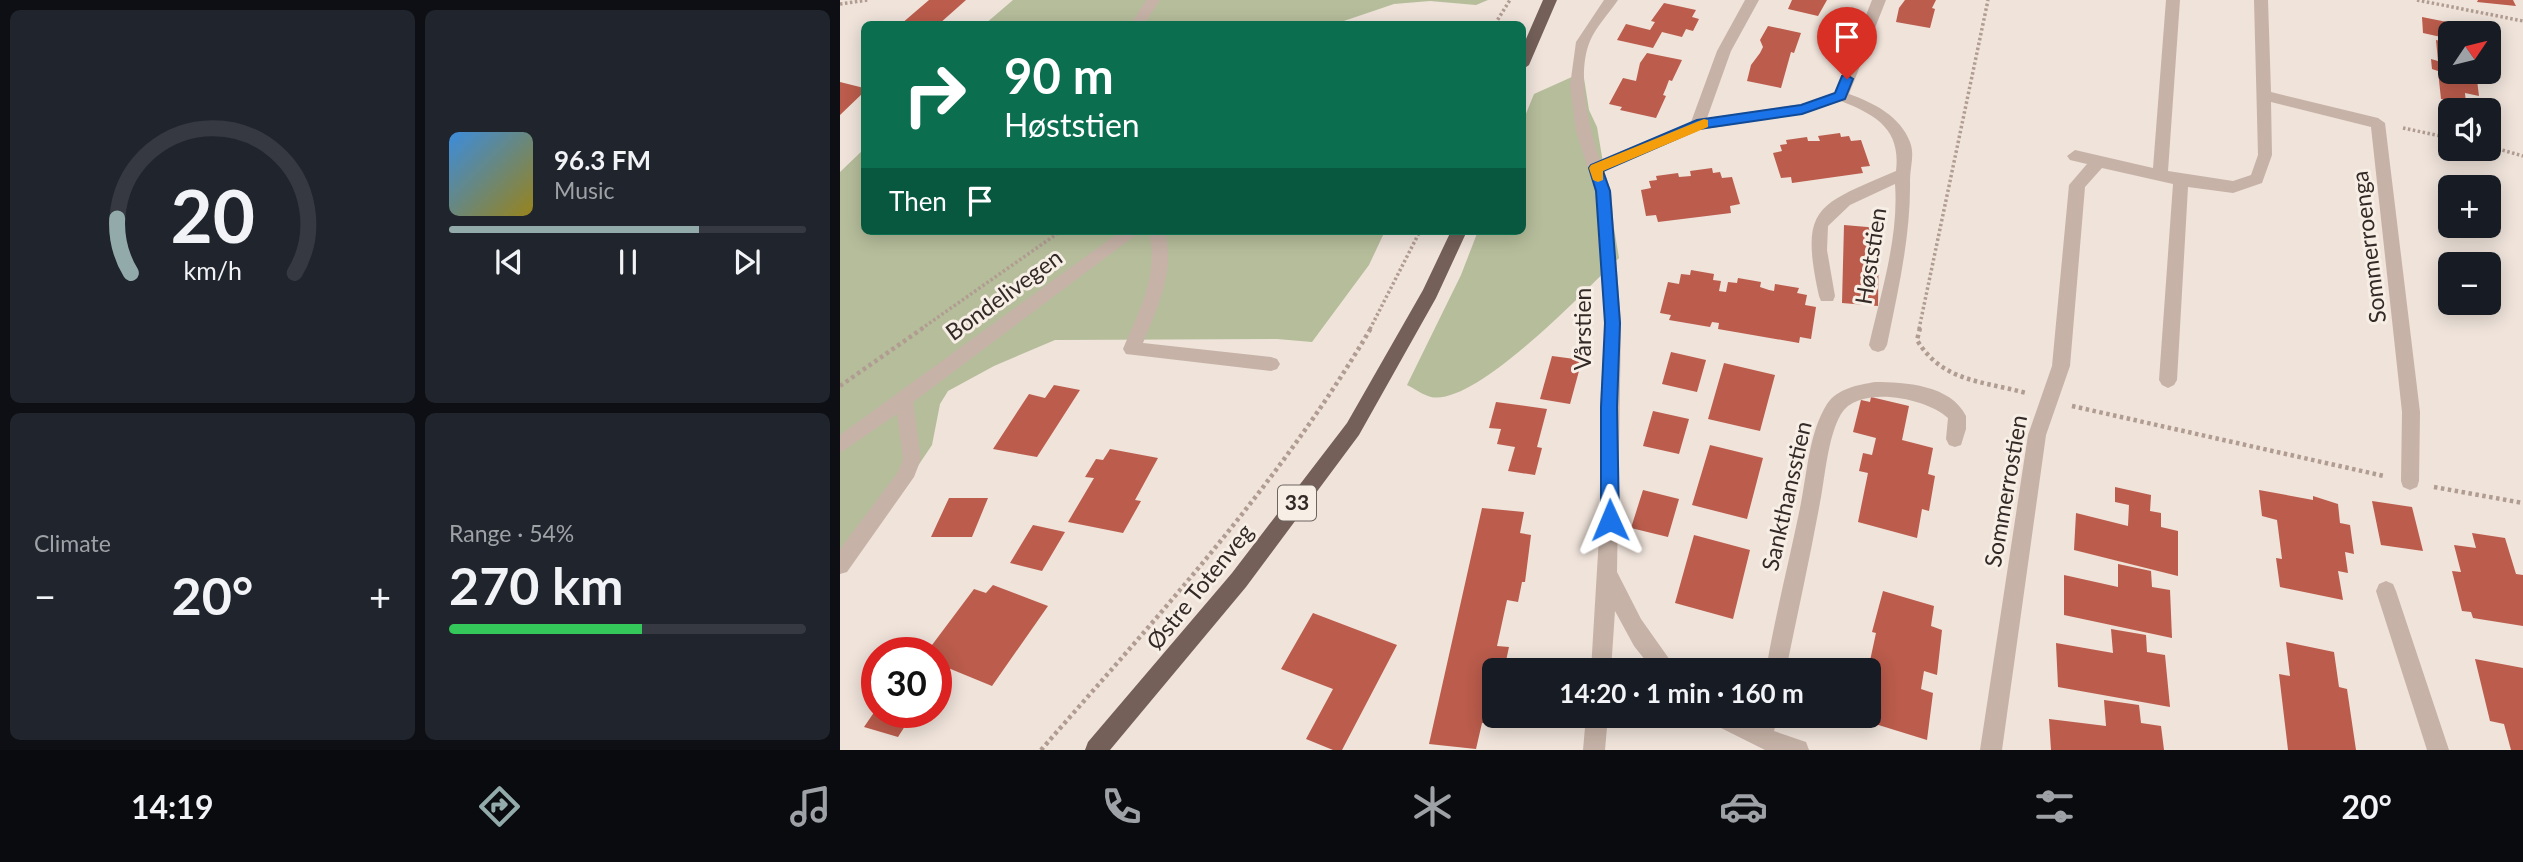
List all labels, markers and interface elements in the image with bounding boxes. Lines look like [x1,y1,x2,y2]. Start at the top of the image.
pin [1817,7,1877,79]
icon: arrive [1828,18,1866,56]
north arrow [2438,21,2501,84]
map controls [2438,21,2501,315]
text: 90 m [1004,46,1114,104]
icon: right [889,49,980,140]
button: sound [2438,98,2501,161]
text: Høststien [1004,105,1140,144]
text: 96.3 FM [554,144,651,176]
street label: Sommerroenga [2345,169,2391,325]
text: 20 [170,171,255,259]
button: + [2438,175,2501,238]
text: Music [554,176,614,204]
icon: arrive [961,182,999,220]
text: Then [889,185,947,217]
street label: Høststien [1849,205,1891,306]
icon: previous [490,243,528,281]
icon: pause [609,243,647,281]
icon: next [728,243,766,281]
street label: Bondelivegen [940,243,1067,346]
button: − [2438,252,2501,315]
text: km/h [183,255,242,285]
street label: Vårstien [1568,288,1596,370]
street label: Sommerrostien [1978,413,2032,569]
street label: Sankthansstien [1755,418,1817,573]
position arrow [1573,483,1647,557]
road number: 33 [1278,486,1316,520]
street label: Østre Totenveg [1140,518,1259,655]
text: Range · 54% [449,519,574,547]
text: Climate [34,529,111,557]
text: 270 km [449,554,623,616]
text: 20° [172,564,253,626]
text: − [34,573,56,619]
text: + [369,573,391,619]
speed limit sign: 30 [861,637,952,728]
text: 14:20 · 1 min · 160 m [1559,677,1804,709]
icon: directions [475,782,524,831]
icon: music [786,782,835,831]
icon: phone [1097,782,1146,831]
icon: climate [1408,782,1457,831]
icon: car [1719,782,1768,831]
icon: filters [2030,782,2079,831]
text: 14:19 [131,787,213,826]
text: 20° [2341,787,2392,826]

